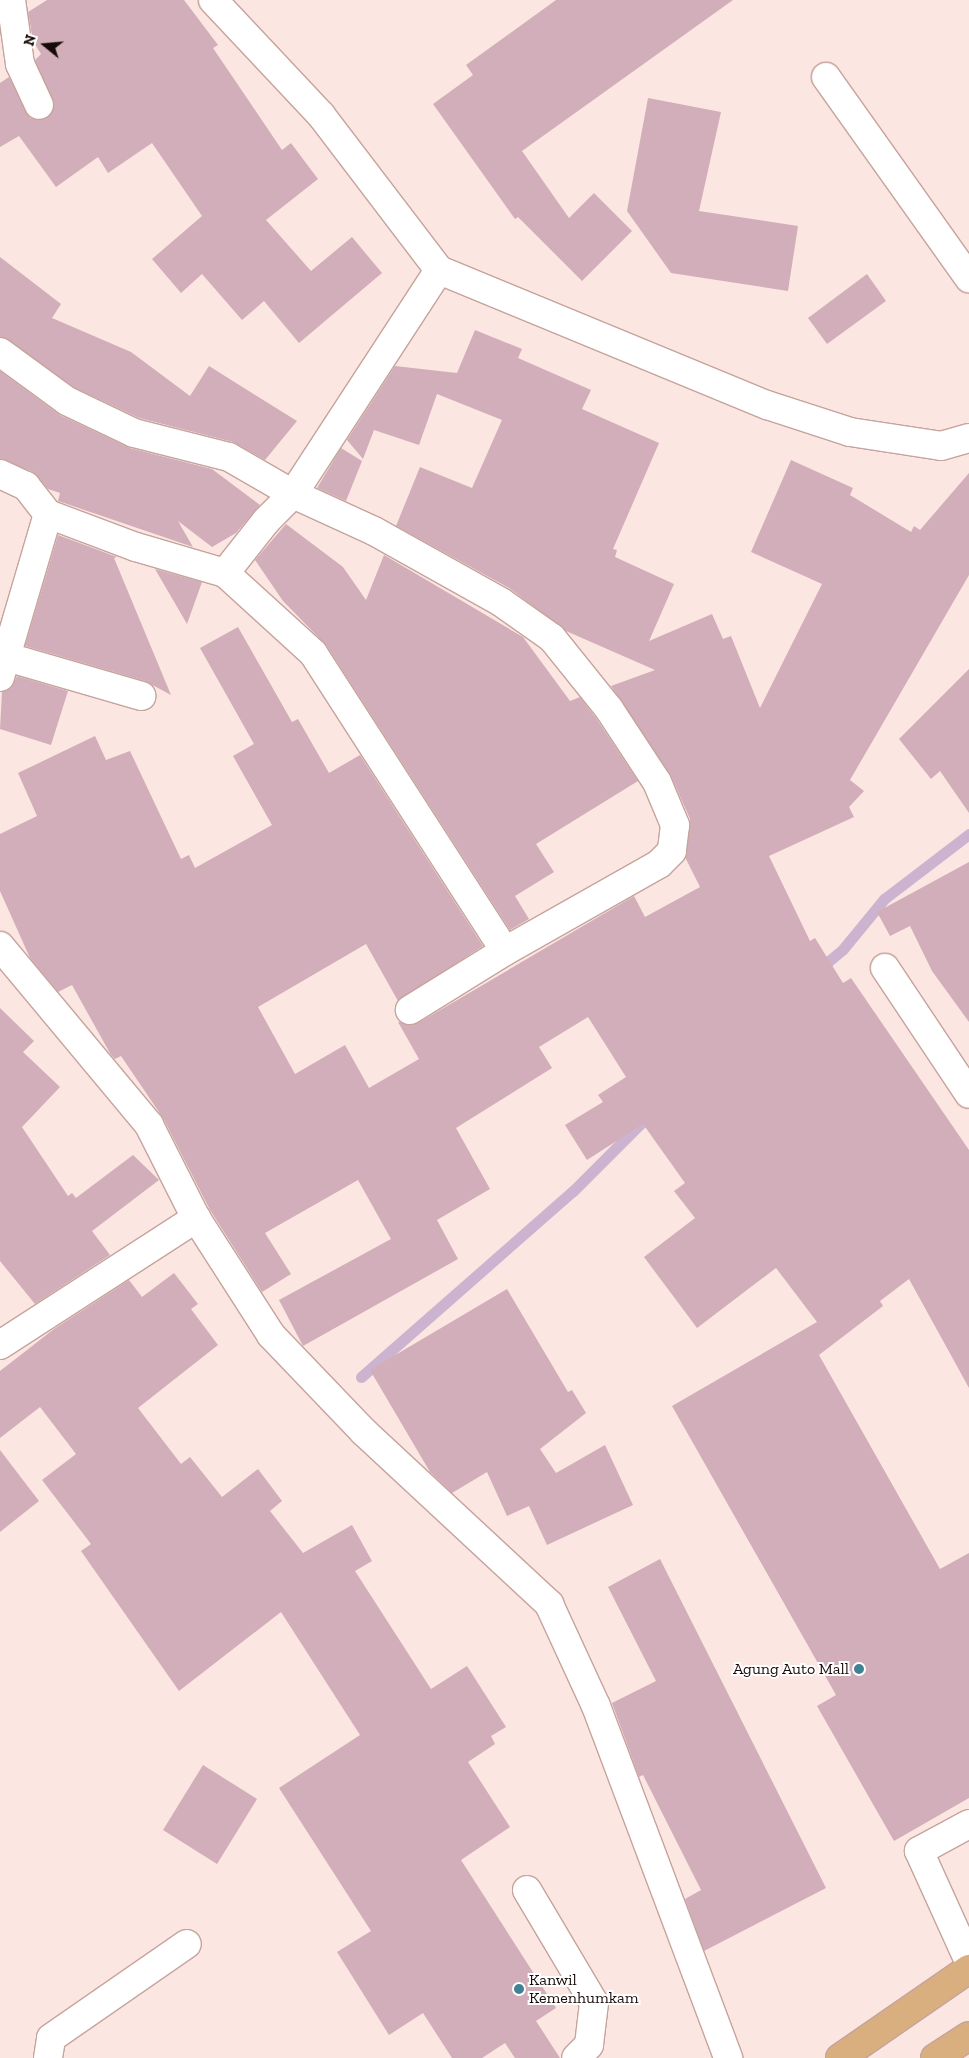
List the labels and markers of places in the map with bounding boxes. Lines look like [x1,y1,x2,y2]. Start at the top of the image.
place label: Agung Auto Mall [733,1659,849,1679]
marker: Agung Auto Mall [853,1663,865,1675]
place label: Kanwil Kemenhumkam [529,1970,639,2008]
marker: Kanwil Kemenhumkam [513,1983,525,1995]

